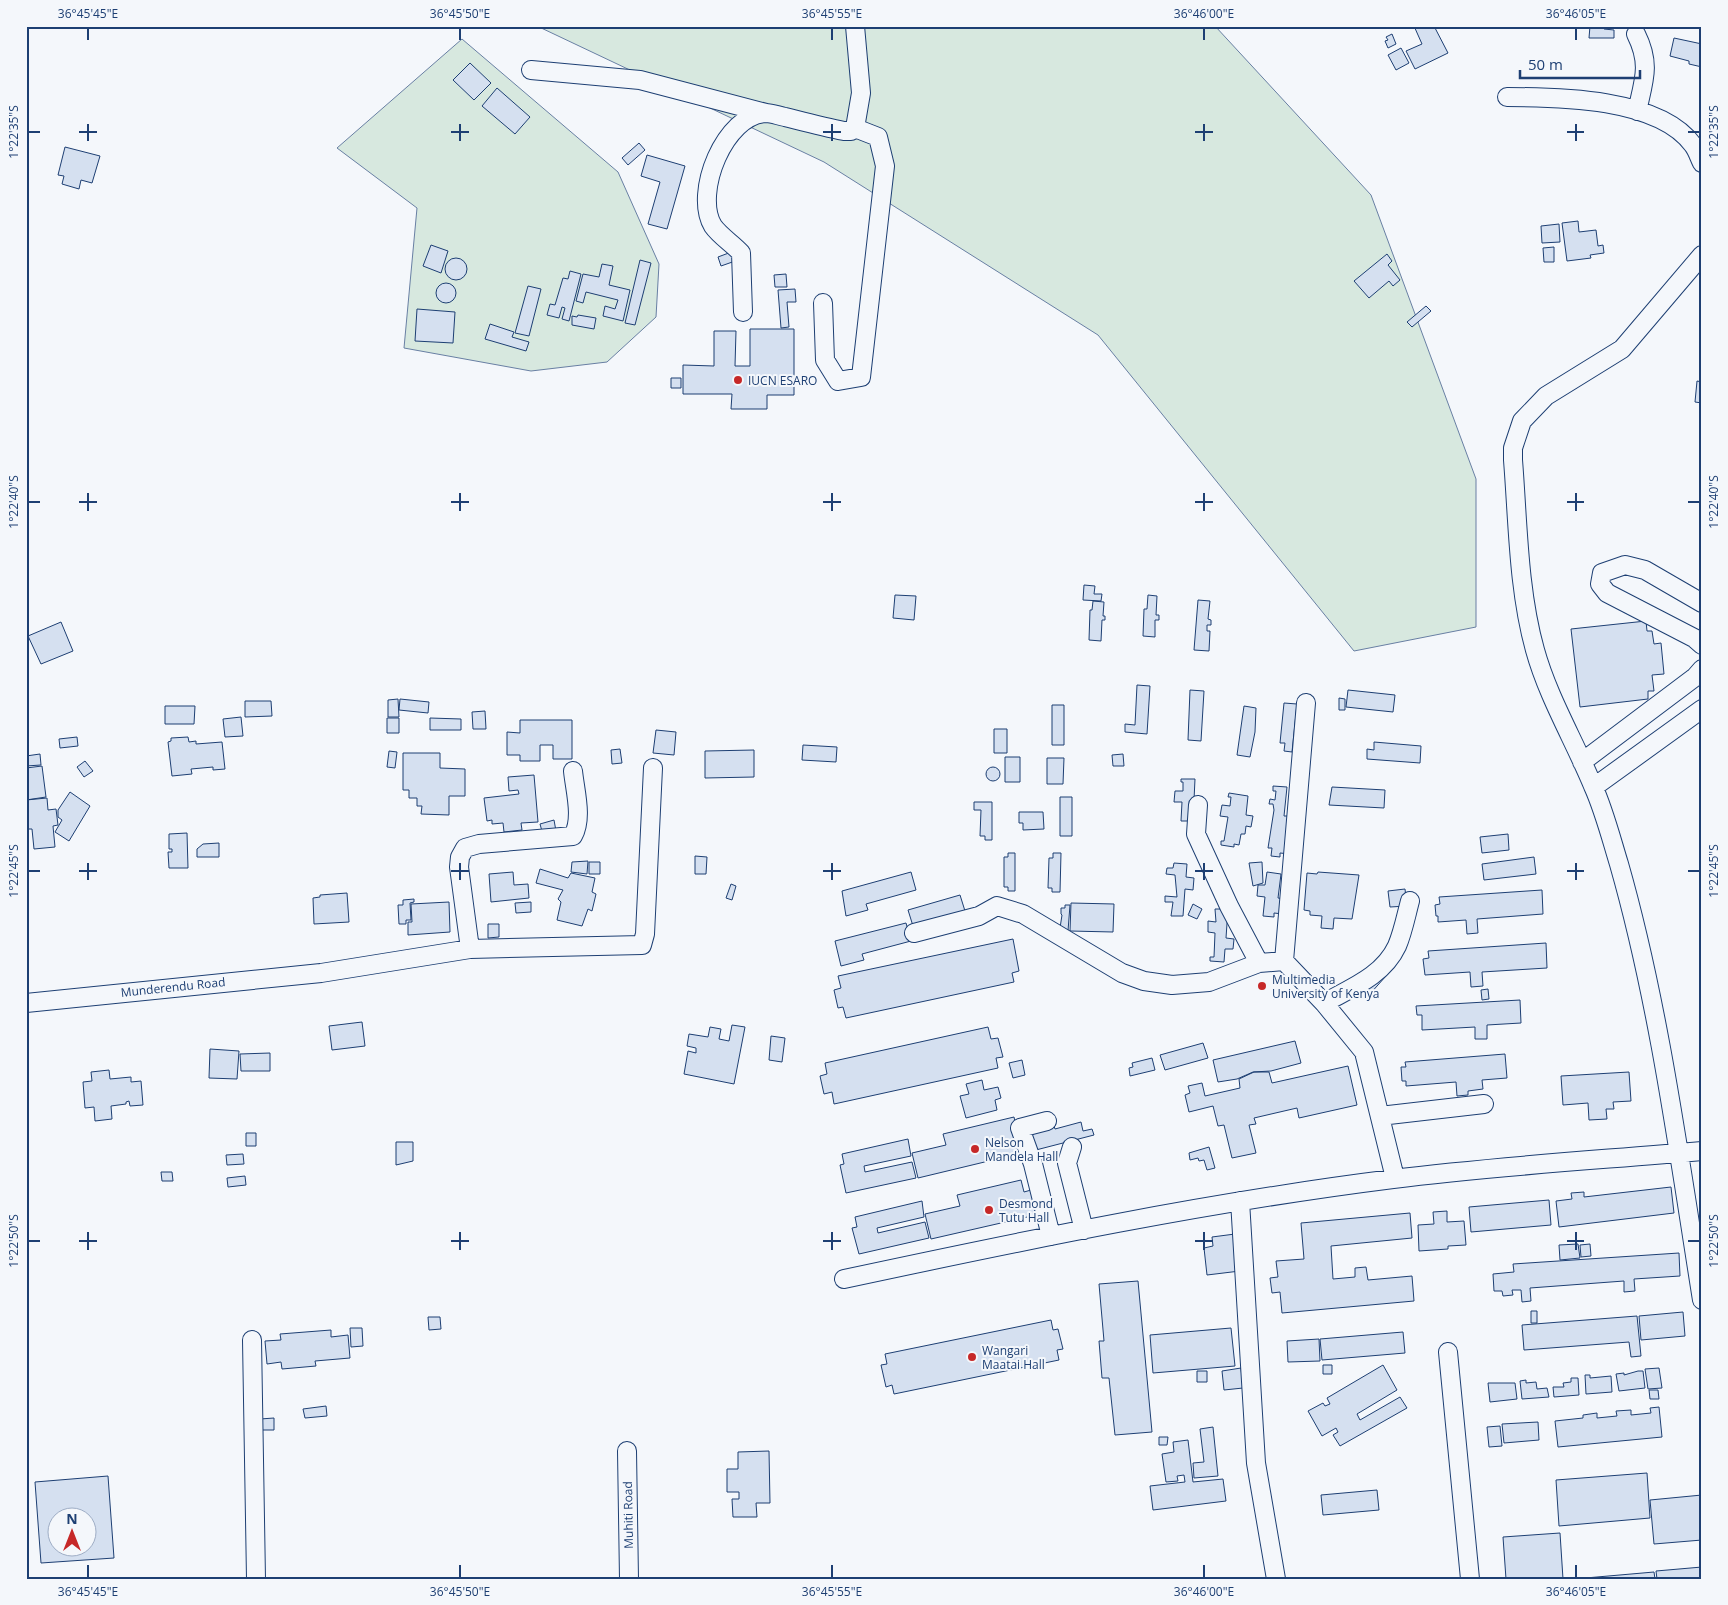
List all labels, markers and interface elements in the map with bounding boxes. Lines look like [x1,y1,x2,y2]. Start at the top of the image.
text: 36°45'45"E [58,5,118,22]
text: 36°45'50"E [430,5,490,22]
text: 36°45'55"E [802,5,862,22]
text: 36°46'00"E [1174,5,1234,22]
text: 36°46'05"E [1546,5,1606,22]
scale bar [1520,48,1640,80]
text: 50 m [1528,54,1563,74]
text: 1°22'35"S [5,105,22,159]
text: 1°22'35"S [1705,105,1722,159]
place label: IUCN ESARO [748,372,817,389]
marker: IUCN ESARO [732,374,744,386]
text: 1°22'40"S [5,475,22,529]
text: 1°22'40"S [1705,475,1722,529]
text: 1°22'45"S [5,844,22,898]
text: 1°22'45"S [1705,844,1722,898]
place label: Multimedia University of Kenya [1272,971,1379,1002]
street label: Munderendu Road [120,973,226,1001]
marker: Multimedia University of Kenya [1256,980,1268,992]
place label: Nelson Mandela Hall [985,1134,1058,1165]
marker: Nelson Mandela Hall [969,1143,981,1155]
place label: Desmond Tutu Hall [999,1195,1053,1226]
marker: Desmond Tutu Hall [983,1204,995,1216]
text: 1°22'50"S [5,1214,22,1268]
text: 1°22'50"S [1705,1214,1722,1268]
place label: Wangari Maatai Hall [982,1342,1045,1373]
marker: Wangari Maatai Hall [966,1351,978,1363]
street label: Muhiti Road [619,1481,637,1549]
north arrow [48,1508,98,1558]
text: N [66,1509,78,1528]
text: 36°45'45"E [58,1583,118,1600]
text: 36°45'50"E [430,1583,490,1600]
text: 36°45'55"E [802,1583,862,1600]
text: 36°46'00"E [1174,1583,1234,1600]
text: 36°46'05"E [1546,1583,1606,1600]

